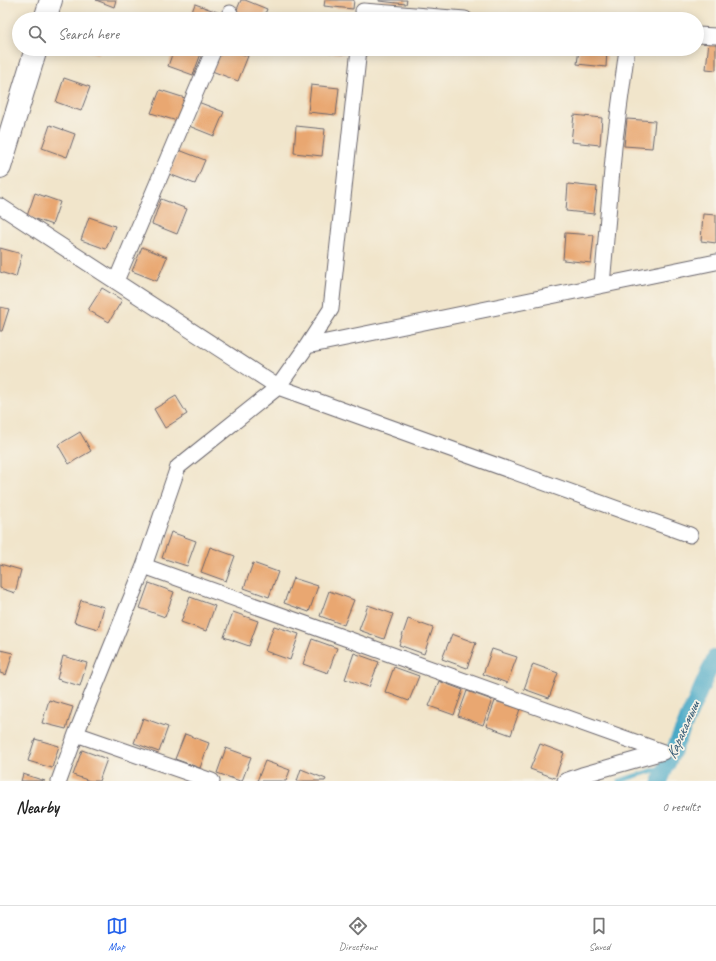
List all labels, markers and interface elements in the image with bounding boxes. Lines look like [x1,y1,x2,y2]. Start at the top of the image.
search box [12,12,704,56]
icon: search [26,23,48,45]
text: Search here [58,25,119,44]
water label: Каракамыш [662,697,705,762]
text: Nearby [16,797,59,818]
text: 0 results [662,799,700,815]
tab: Map [106,915,128,953]
tab: Directions [339,915,377,953]
tab: Saved [588,915,610,953]

